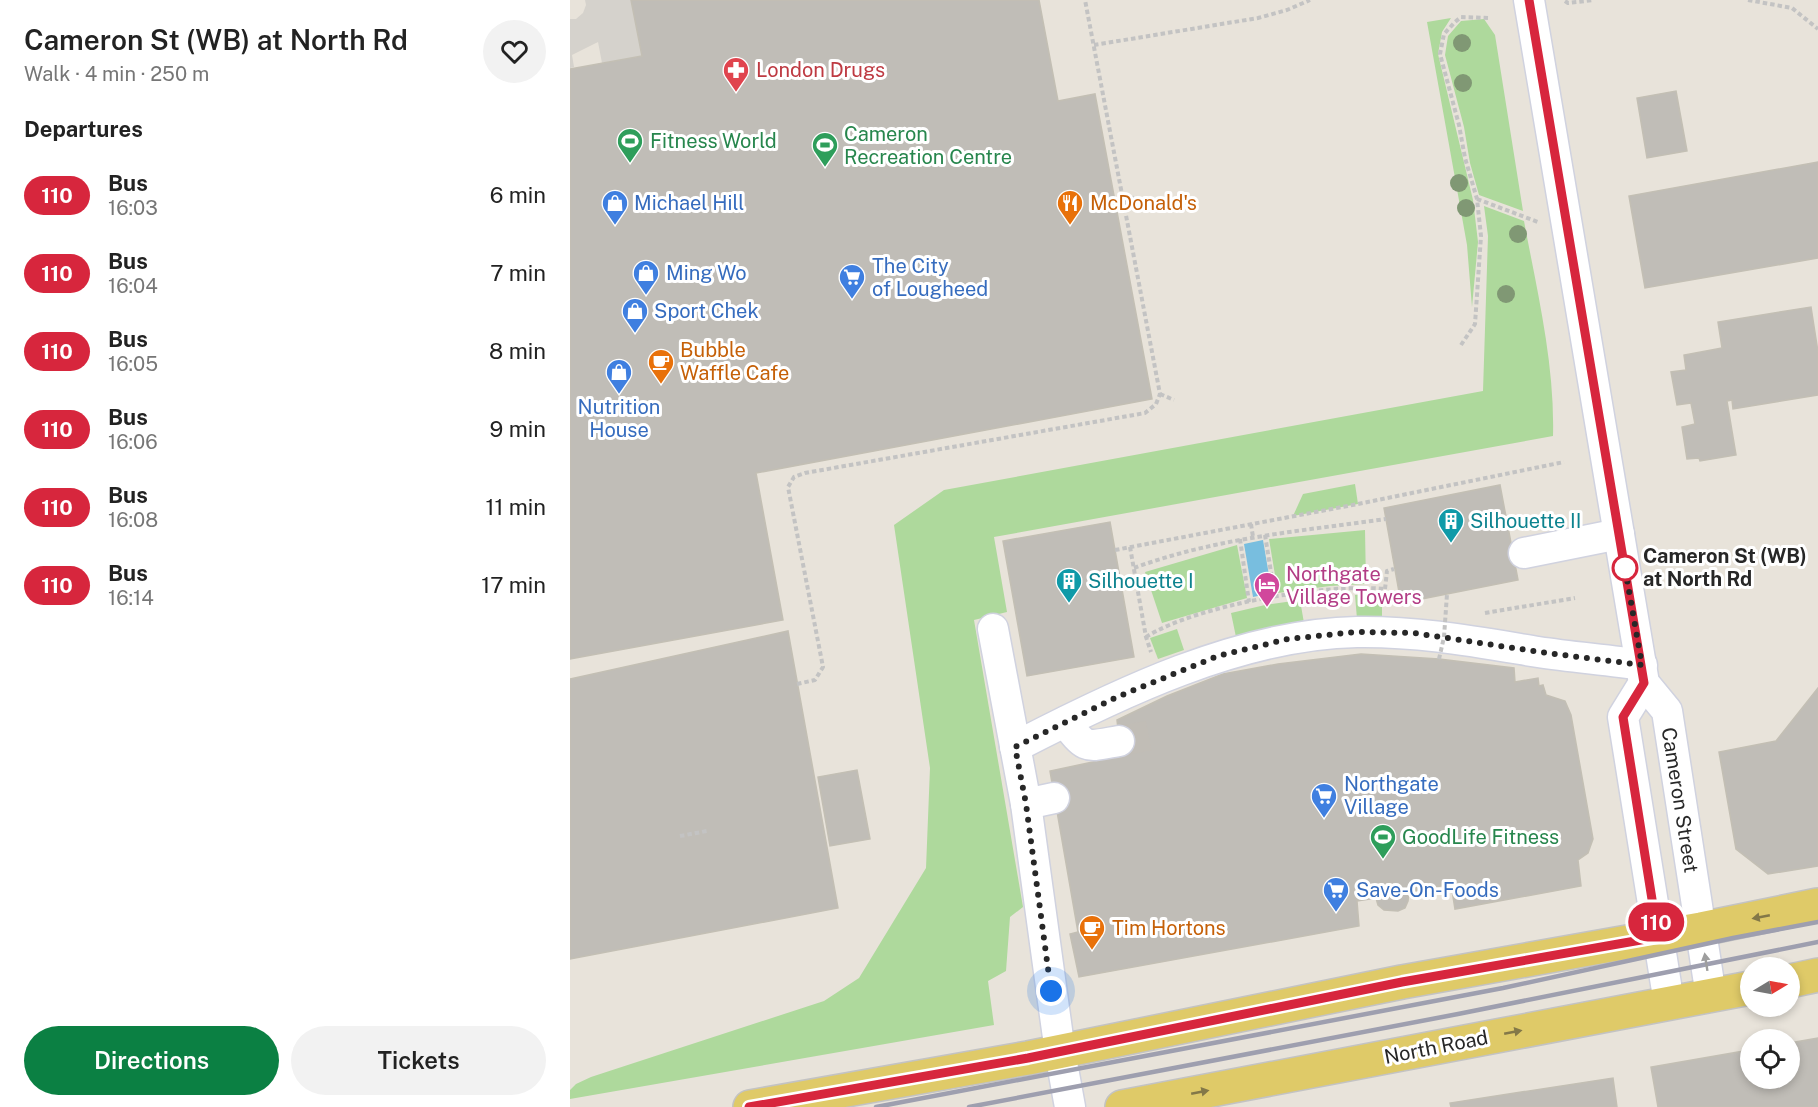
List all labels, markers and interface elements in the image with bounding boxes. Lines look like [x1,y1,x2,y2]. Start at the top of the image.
button: heart [483,20,546,83]
text: Cameron St (WB) at North Rd [24,23,408,56]
pharmacy icon: London Drugs [721,55,751,93]
place label: London Drugs [756,58,885,82]
text: Walk · 4 min · 250 m [24,62,209,86]
text: Departures [24,116,143,142]
place label: Cameron Recreation Centre [844,122,1012,169]
sports icon: Fitness World [615,126,645,164]
place label: Fitness World [650,129,777,153]
sports icon: Cameron Recreation Centre [810,130,840,168]
text: Bus [108,170,148,196]
text: 6 min [490,182,546,208]
text: 110 [41,183,73,208]
shop icon: Michael Hill [600,188,630,226]
restaurant icon: McDonald's [1055,188,1085,226]
place label: Michael Hill [634,191,744,215]
place label: McDonald's [1090,191,1197,215]
text: 16:03 [108,196,158,220]
text: Bus [108,248,148,274]
place label: The City of Lougheed [872,254,988,301]
shop icon: Ming Wo [631,258,661,296]
text: 7 min [490,260,546,286]
text: 110 [41,261,73,286]
place label: Ming Wo [666,261,747,285]
supermarket icon: The City of Lougheed [837,262,867,300]
text: 16:04 [108,274,158,298]
shop icon: Sport Chek [620,296,650,334]
place label: Sport Chek [654,299,759,323]
text: Bus [108,326,148,352]
text: 8 min [489,338,546,364]
place label: Bubble Waffle Cafe [680,338,789,385]
text: 110 [41,339,73,364]
cafe icon: Bubble Waffle Cafe [646,347,676,385]
text: 16:05 [108,352,158,376]
shop icon: Nutrition House [604,357,634,395]
place label: Nutrition House [578,395,660,442]
text: Bus [108,404,148,430]
text: 9 min [490,416,546,442]
text: 110 [41,417,73,442]
text: 16:06 [108,430,158,454]
text: Bus [108,482,148,508]
text: 11 min [485,494,546,520]
text: 110 [41,495,73,520]
building icon: Silhouette II [1436,506,1466,544]
text: 16:08 [108,508,158,532]
place label: Silhouette II [1470,509,1581,533]
place label: Cameron St (WB) at North Rd [1643,544,1807,591]
marker: Cameron St (WB) at North Rd [1612,555,1638,581]
text: Bus [108,560,148,586]
place label: Northgate Village Towers [1286,562,1422,609]
building icon: Silhouette I [1054,566,1084,604]
place label: Silhouette I [1088,569,1194,593]
hotel icon: Northgate Village Towers [1252,570,1282,608]
text: 17 min [481,572,546,598]
text: 110 [41,573,73,598]
text: 16:14 [108,586,154,610]
street label: Cameron Street [1657,725,1703,875]
place label: Northgate Village [1344,772,1439,819]
supermarket icon: Northgate Village [1309,781,1339,819]
sports icon: GoodLife Fitness [1368,822,1398,860]
place label: GoodLife Fitness [1402,825,1559,849]
supermarket icon: Save-On-Foods [1321,875,1351,913]
place label: Save-On-Foods [1356,878,1499,902]
line badge: 110 [1622,902,1690,942]
text: 110 [1640,910,1672,935]
cafe icon: Tim Hortons [1077,913,1107,951]
one-way arrow [1751,913,1770,922]
place label: Tim Hortons [1112,916,1226,940]
one-way arrow [1702,953,1711,972]
north arrow [1740,957,1800,1017]
map controls [1740,957,1800,1089]
your location [1036,976,1066,1006]
street label: North Road [1382,1025,1490,1069]
button: Directions [24,1026,279,1095]
button: Tickets [291,1026,546,1095]
one-way arrow [1503,1027,1522,1036]
button: locate [1740,1029,1800,1089]
one-way arrow [1191,1087,1210,1096]

